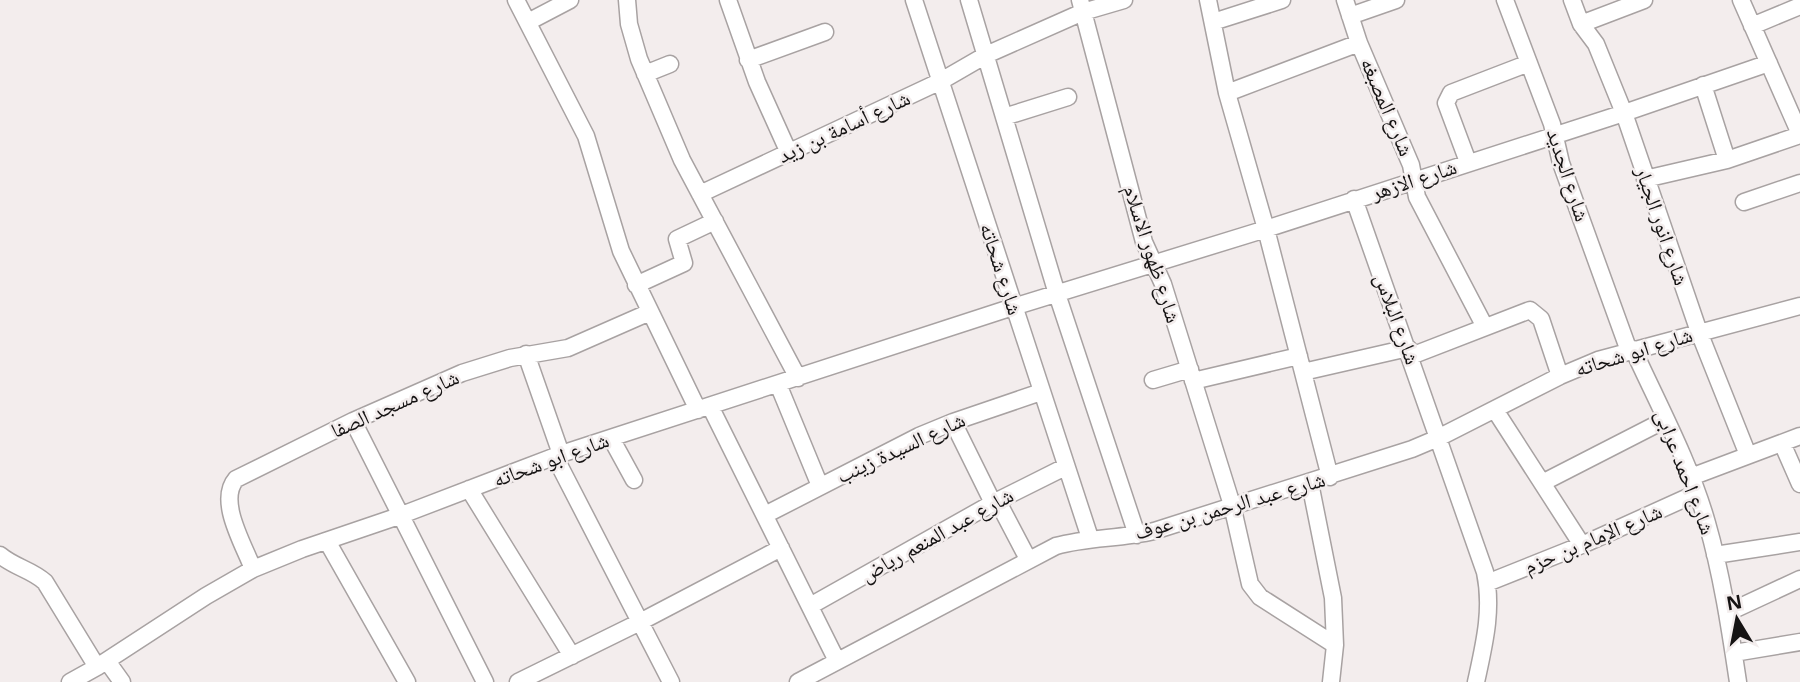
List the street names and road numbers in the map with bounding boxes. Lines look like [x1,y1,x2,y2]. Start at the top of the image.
street label: شارع المصبغه [1355,53,1421,160]
street label: شارع أسامة بن زيد [773,83,914,169]
street label: شارع الجديد [1541,125,1597,225]
street label: شارع الازهر [1366,152,1460,206]
street label: شارع انور الجيار [1629,162,1696,289]
street label: شارع ظهور الاسلام [1117,181,1188,327]
street label: شارع شحاته [974,219,1030,318]
street label: شارع البلاس [1369,269,1427,368]
street label: شارع ابو شحاته [1572,320,1696,382]
street label: شارع مسجد الصفا [326,362,463,444]
street label: شارع السيدة زينب [832,405,969,489]
street label: شارع احمد عرابى [1649,405,1723,538]
street label: شارع ابو شحاته [489,425,612,493]
street label: شارع عبد الرحمن بن عوف [1131,464,1328,546]
street label: شارع عبد المنعم رياض [855,481,1018,589]
street label: شارع الإمام بن حزم [1519,496,1666,581]

